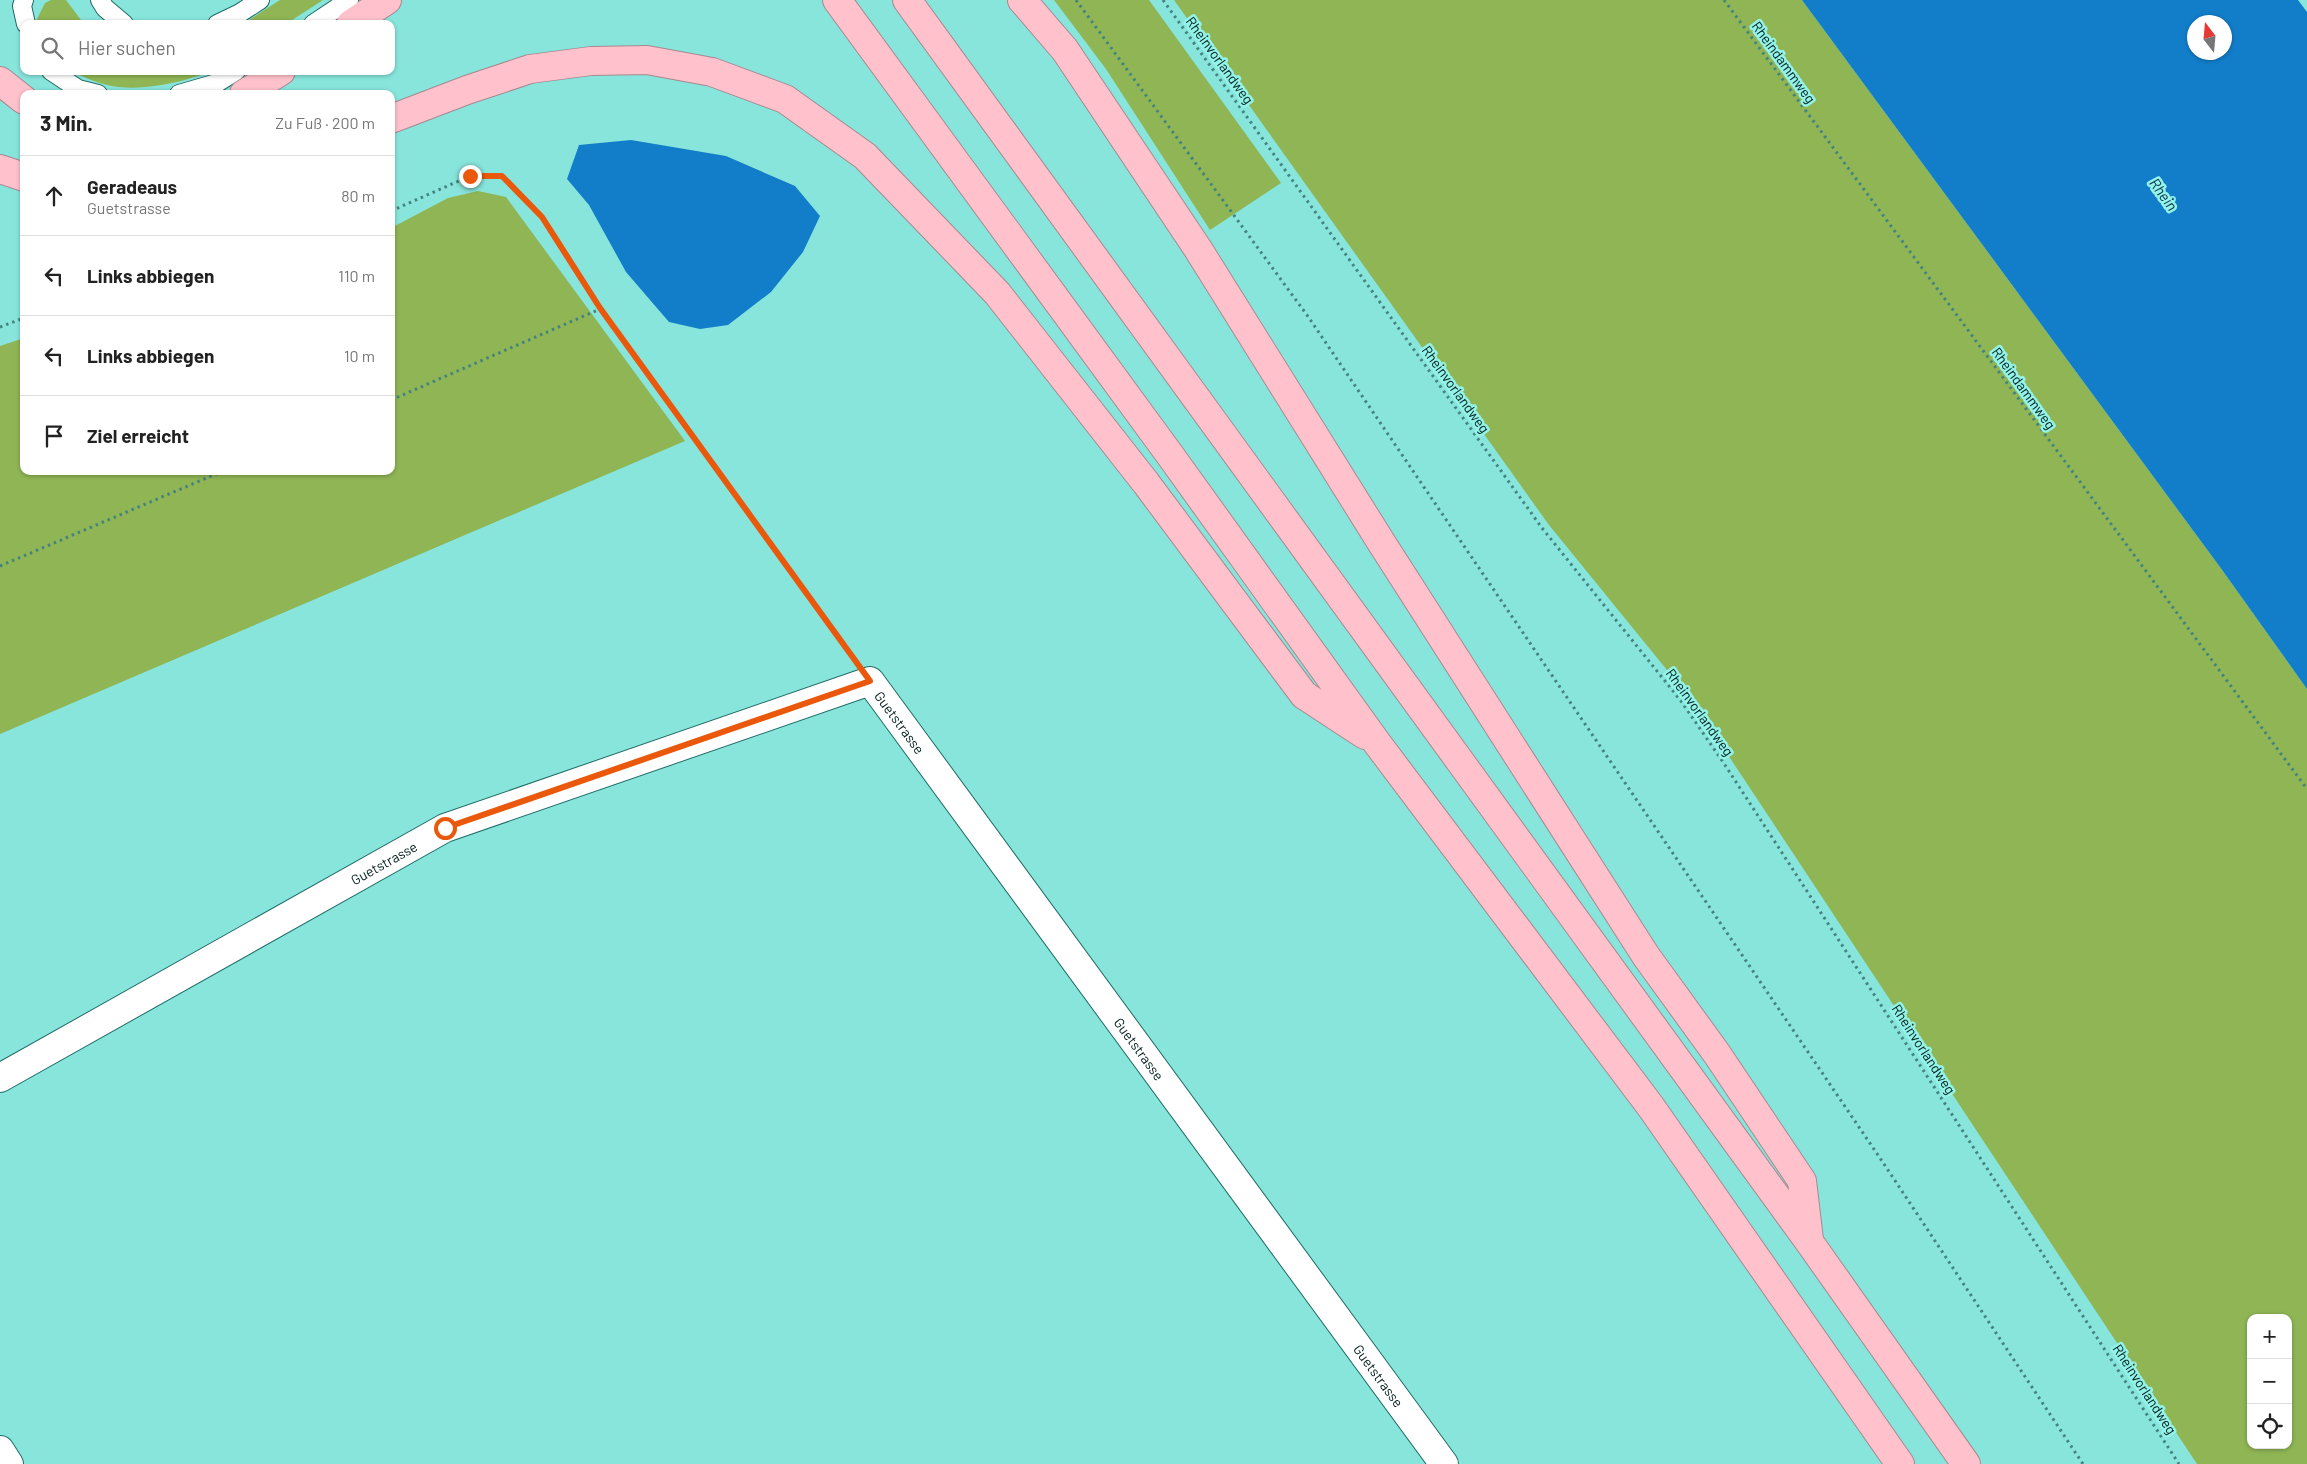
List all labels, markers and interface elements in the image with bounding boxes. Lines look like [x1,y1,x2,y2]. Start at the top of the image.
street label: Rheinvorlandweg [1183,13,1257,107]
north arrow [2187,15,2232,60]
street label: Rheindammweg [1749,18,1819,106]
search box [20,20,395,75]
icon: search [38,34,66,62]
text: Hier suchen [78,36,176,59]
text: 3 Min. [40,110,93,135]
text: Zu Fuß · 200 m [275,113,375,132]
route end [459,165,482,188]
water label: Rhein [2146,174,2182,214]
text: Geradeaus [87,175,177,198]
icon: ahead [40,182,68,210]
text: 80 m [341,186,375,205]
text: Guetstrasse [87,198,171,217]
icon: left [40,262,68,290]
text: Links abbiegen [87,264,214,287]
text: 110 m [338,266,375,285]
icon: left [40,342,68,370]
street label: Rheinvorlandweg [1419,342,1493,436]
text: Links abbiegen [87,344,214,367]
street label: Rheindammweg [1989,344,2059,432]
text: 10 m [344,346,375,365]
icon: arrive [40,422,68,450]
text: Ziel erreicht [87,424,189,447]
street label: Rheinvorlandweg [1663,665,1737,759]
street label: Guetstrasse [872,687,929,757]
route start [434,817,457,840]
street label: Guetstrasse [347,837,420,888]
street label: Rheinvorlandweg [1889,1001,1959,1097]
street label: Guetstrasse [1111,1014,1168,1083]
map controls [2247,1314,2292,1449]
button: + [2247,1314,2292,1359]
street label: Guetstrasse [1350,1341,1408,1410]
street label: Rheinvorlandweg [2110,1341,2180,1437]
button: − [2247,1359,2292,1404]
button: locate [2247,1404,2292,1449]

